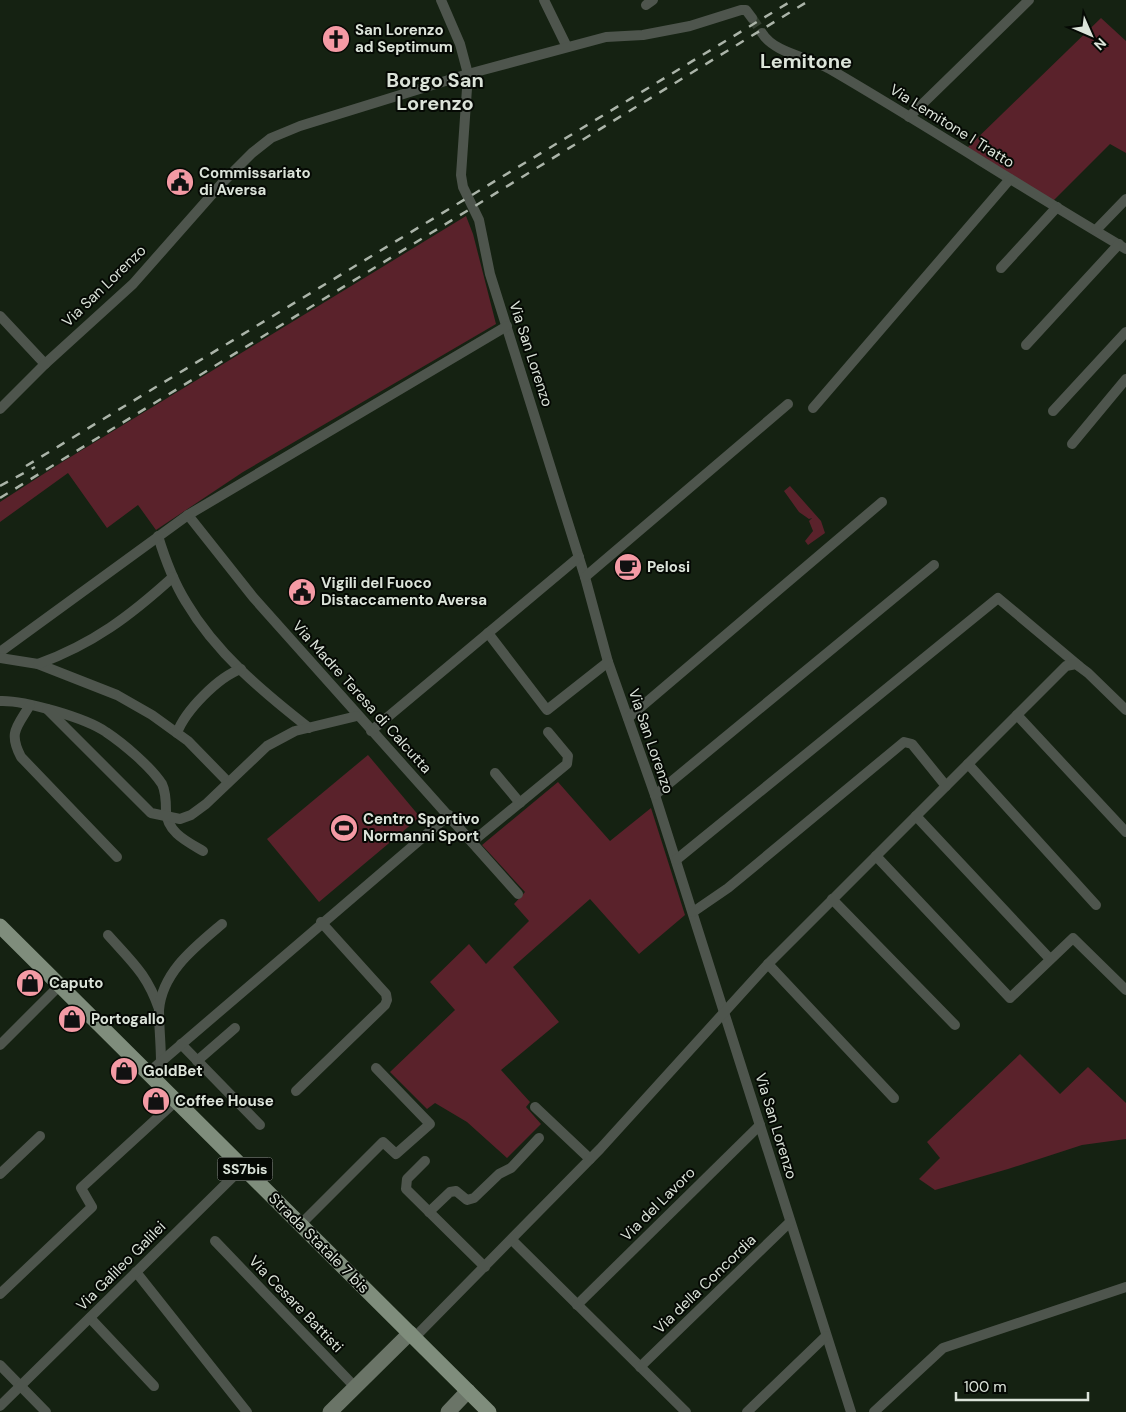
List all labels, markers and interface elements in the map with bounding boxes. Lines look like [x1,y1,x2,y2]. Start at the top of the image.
north arrow [1066,10,1116,60]
place label: San Lorenzo ad Septimum [355,20,453,57]
church icon: San Lorenzo ad Septimum [321,24,351,54]
text: N [1090,34,1110,54]
district label: Lemitone [760,48,852,74]
district label: Borgo San Lorenzo [386,67,484,116]
street label: Via Lemitone I Tratto [886,79,1018,173]
place label: Commissariato di Aversa [199,163,311,200]
public building icon: Commissariato di Aversa [165,167,195,197]
street label: Via San Lorenzo [58,241,151,331]
street label: Via San Lorenzo [505,299,558,409]
cafe icon: Pelosi [613,552,643,582]
place label: Pelosi [647,557,690,577]
place label: Vigili del Fuoco Distaccamento Aversa [321,573,487,610]
public building icon: Vigili del Fuoco Distaccamento Aversa [287,577,317,607]
street label: Via Madre Teresa di Calcutta [288,616,436,778]
street label: Via San Lorenzo [624,686,678,796]
place label: Centro Sportivo Normanni Sport [363,809,480,846]
sports icon: Centro Sportivo Normanni Sport [329,813,359,843]
shop icon: Caputo [15,968,45,998]
place label: Caputo [49,973,103,993]
shop icon: Portogallo [57,1004,87,1034]
place label: Portogallo [91,1009,165,1029]
shop icon: GoldBet [109,1056,139,1086]
place label: GoldBet [143,1061,203,1081]
street label: Via San Lorenzo [750,1071,802,1182]
shop icon: Coffee House [141,1086,171,1116]
place label: Coffee House [175,1091,274,1111]
road number: SS7bis [218,1158,272,1180]
street label: Via del Lavoro [616,1162,700,1246]
street label: Strada Statale 7 bis [264,1188,374,1298]
street label: Via Galileo Galilei [72,1217,170,1315]
street label: Via della Concordia [650,1230,760,1338]
street label: Via Cesare Battisti [245,1251,347,1357]
scale bar [956,1370,1088,1402]
text: 100 m [964,1377,1007,1397]

